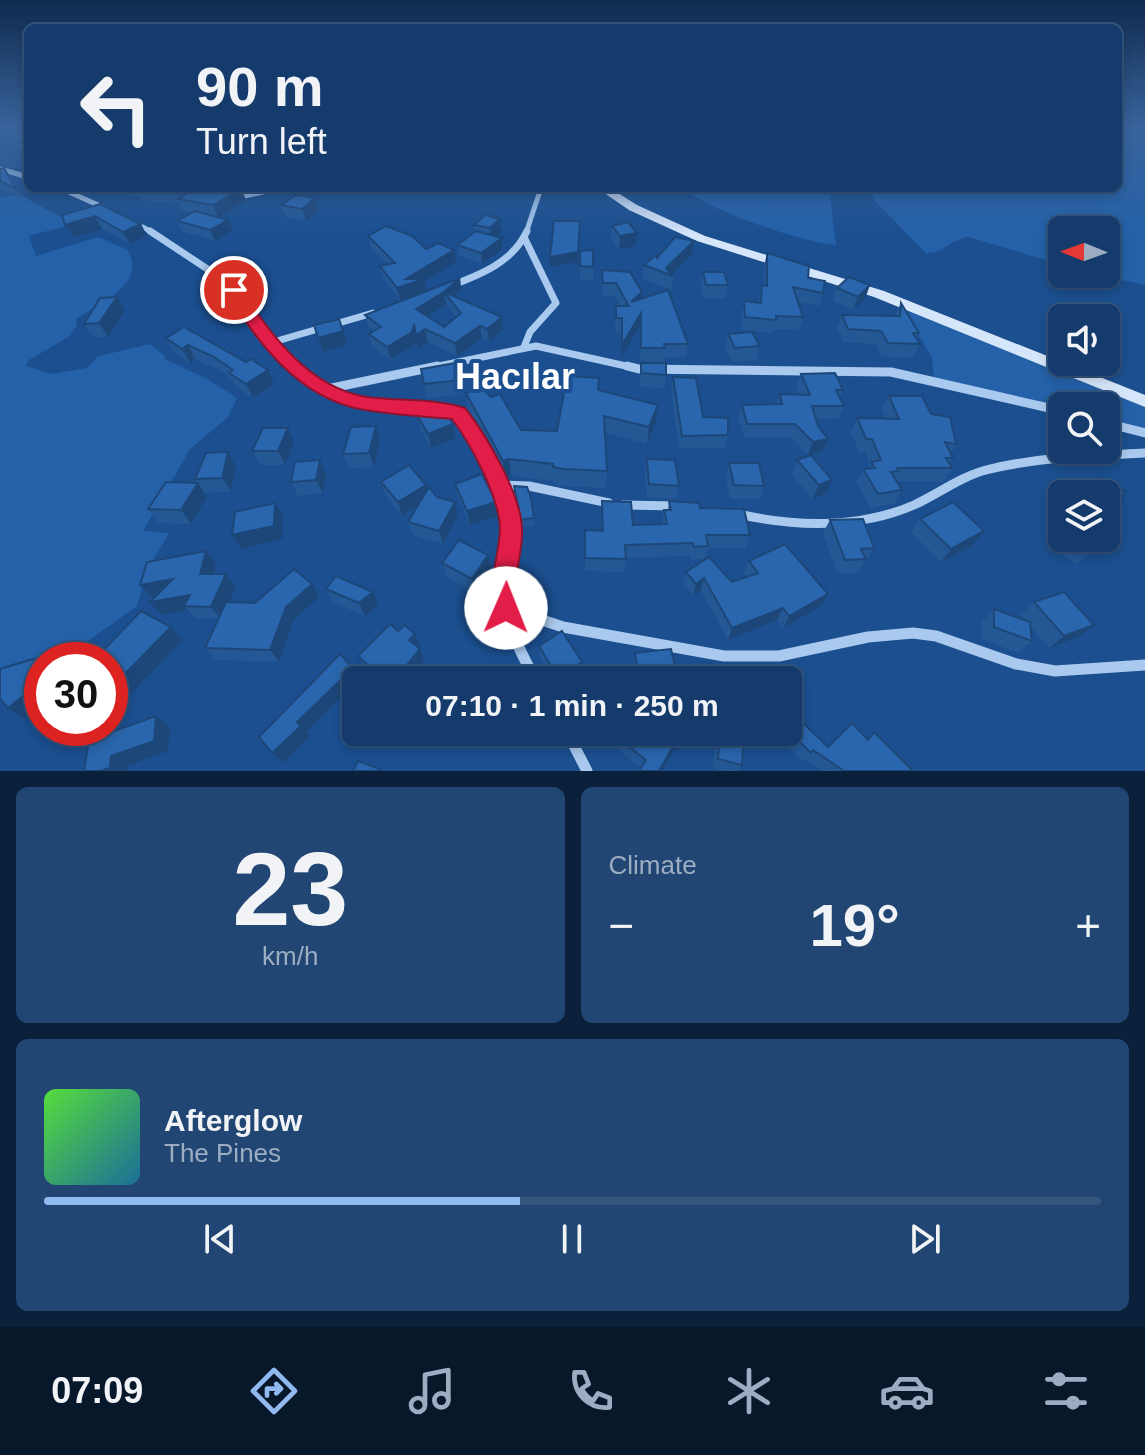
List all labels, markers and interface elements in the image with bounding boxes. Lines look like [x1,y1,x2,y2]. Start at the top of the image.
text: 90 m [196,55,324,118]
icon: left [64,56,168,160]
text: Turn left [196,121,327,162]
north arrow [1048,216,1120,288]
map controls [1048,216,1120,552]
pin [200,256,268,324]
icon: arrive [212,268,256,312]
button: sound [1048,304,1120,376]
district label: Hacılar [455,356,575,397]
button: search [1048,392,1120,464]
button: layers [1048,480,1120,552]
position arrow [464,566,548,650]
speed limit sign: 30 [24,642,128,746]
text: 07:10 · 1 min · 250 m [425,689,719,722]
text: 23 [232,831,348,947]
text: Climate [609,850,697,880]
text: 19° [809,892,900,959]
text: − [609,901,634,950]
text: + [1075,901,1101,950]
text: km/h [262,941,318,971]
text: Afterglow [164,1104,302,1137]
text: The Pines [164,1138,281,1168]
icon: previous [198,1217,242,1261]
icon: pause [550,1217,594,1261]
icon: next [903,1217,947,1261]
icon: directions [246,1363,302,1419]
icon: music [404,1363,460,1419]
icon: phone [563,1363,619,1419]
icon: climate [721,1363,777,1419]
icon: car [879,1363,935,1419]
icon: filters [1038,1363,1094,1419]
text: 07:09 [51,1370,143,1411]

